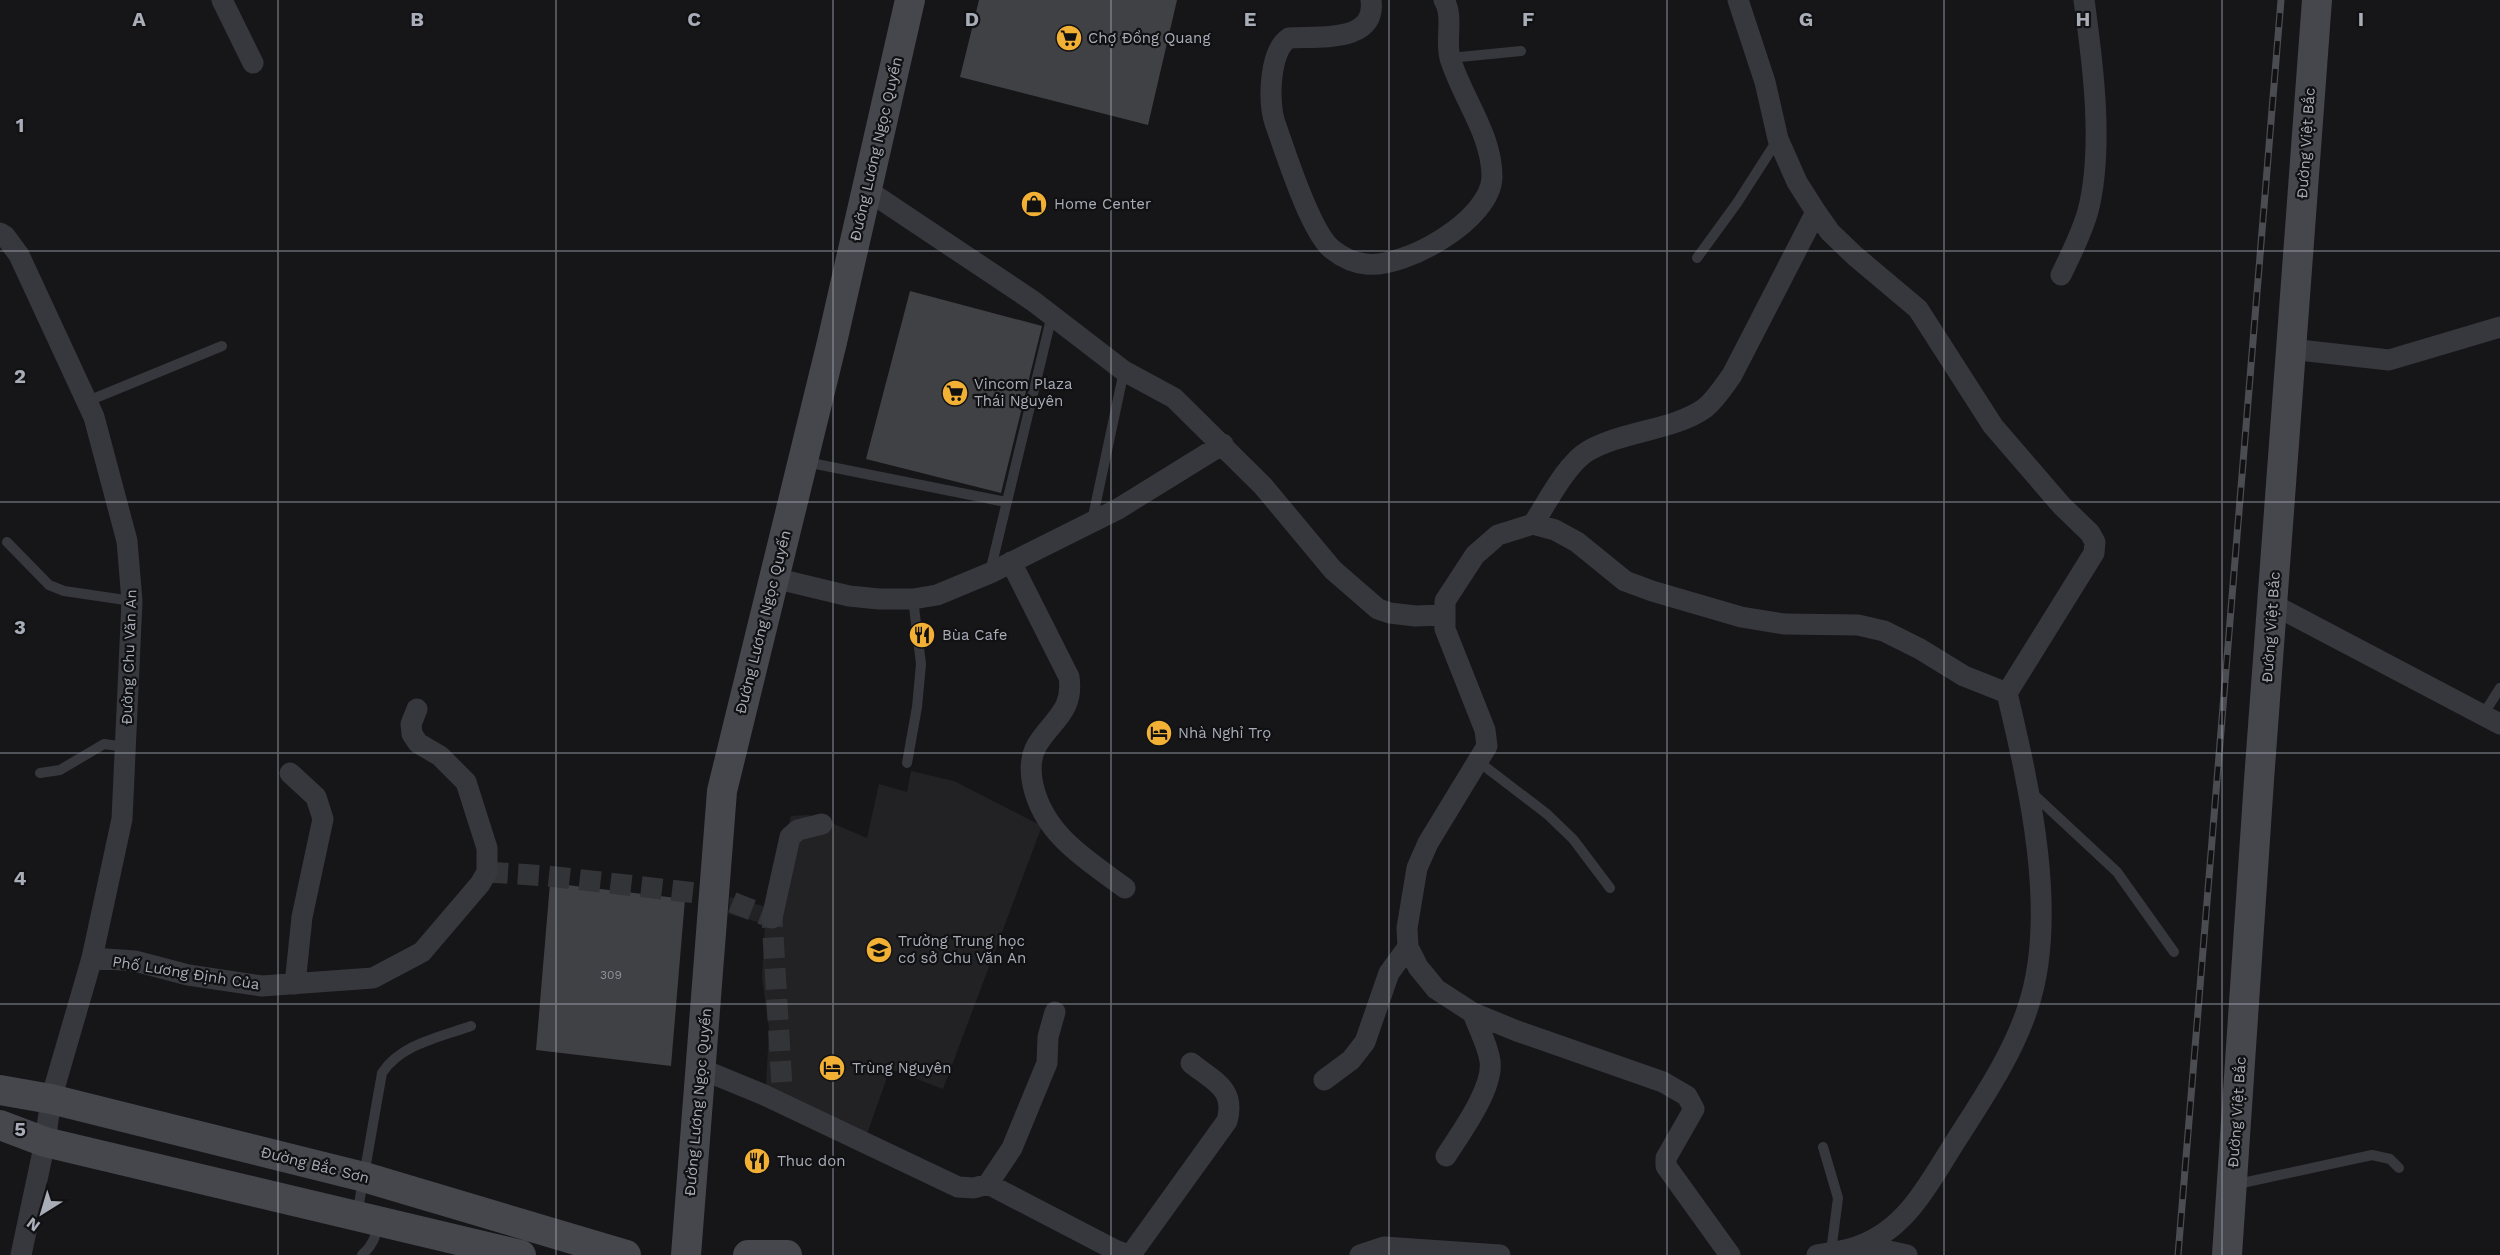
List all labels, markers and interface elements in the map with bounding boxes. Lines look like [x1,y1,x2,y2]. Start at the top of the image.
text: A [132,7,146,31]
text: B [410,7,424,31]
text: C [687,7,701,31]
text: D [965,7,979,31]
text: E [1244,7,1256,31]
text: F [1522,7,1534,31]
text: G [1799,7,1813,31]
text: H [2076,7,2090,31]
text: I [2358,7,2364,31]
supermarket icon: Chợ Đồng Quang [1054,23,1084,53]
place label: Chợ Đồng Quang [1088,29,1210,47]
street label: Đường Lương Ngọc Quyến [846,55,906,243]
street label: Đường Việt Bắc [2293,87,2319,199]
text: 1 [16,113,24,137]
shop icon: Home Center [1019,189,1049,219]
place label: Home Center [1054,195,1151,213]
text: 2 [14,364,26,388]
place label: Vincom Plaza Thái Nguyên [974,375,1073,410]
supermarket icon: Vincom Plaza Thái Nguyên [940,378,970,408]
street label: Đường Lương Ngọc Quyến [731,528,795,716]
street label: Đường Việt Bắc [2258,571,2284,683]
street label: Đường Chu Văn An [118,589,140,725]
text: 3 [14,615,26,639]
restaurant icon: Bùa Cafe [907,620,937,650]
place label: Bùa Cafe [942,626,1007,644]
hotel icon: Nhà Nghỉ Trọ [1144,718,1174,748]
place label: Nhà Nghỉ Trọ [1178,724,1271,742]
text: 4 [14,866,27,890]
place label: Trường Trung học cơ sở Chu Văn An [898,932,1026,967]
school or university icon: Trường Trung học cơ sở Chu Văn An [864,935,894,965]
street label: Phố Lương Định Của [111,952,261,994]
house number: 309 [600,968,622,982]
street label: Đường Lương Ngọc Quyến [681,1007,715,1197]
hotel icon: Trùng Nguyên [817,1053,847,1083]
street label: Đường Việt Bắc [2224,1056,2250,1168]
place label: Trùng Nguyên [852,1059,952,1077]
text: 5 [14,1117,26,1141]
street label: Đường Bắc Sơn [259,1143,371,1187]
restaurant icon: Thuc don [742,1146,772,1176]
place label: Thuc don [777,1152,846,1170]
north arrow [12,1183,72,1243]
text: N [23,1213,44,1236]

